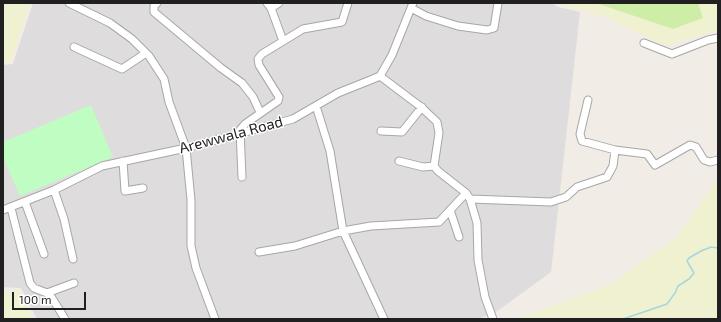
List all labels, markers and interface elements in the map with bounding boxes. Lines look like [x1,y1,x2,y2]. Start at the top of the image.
street label: Arewwala Road [177,112,285,158]
scale bar [14,284,88,310]
text: 100 m [19,292,51,306]

